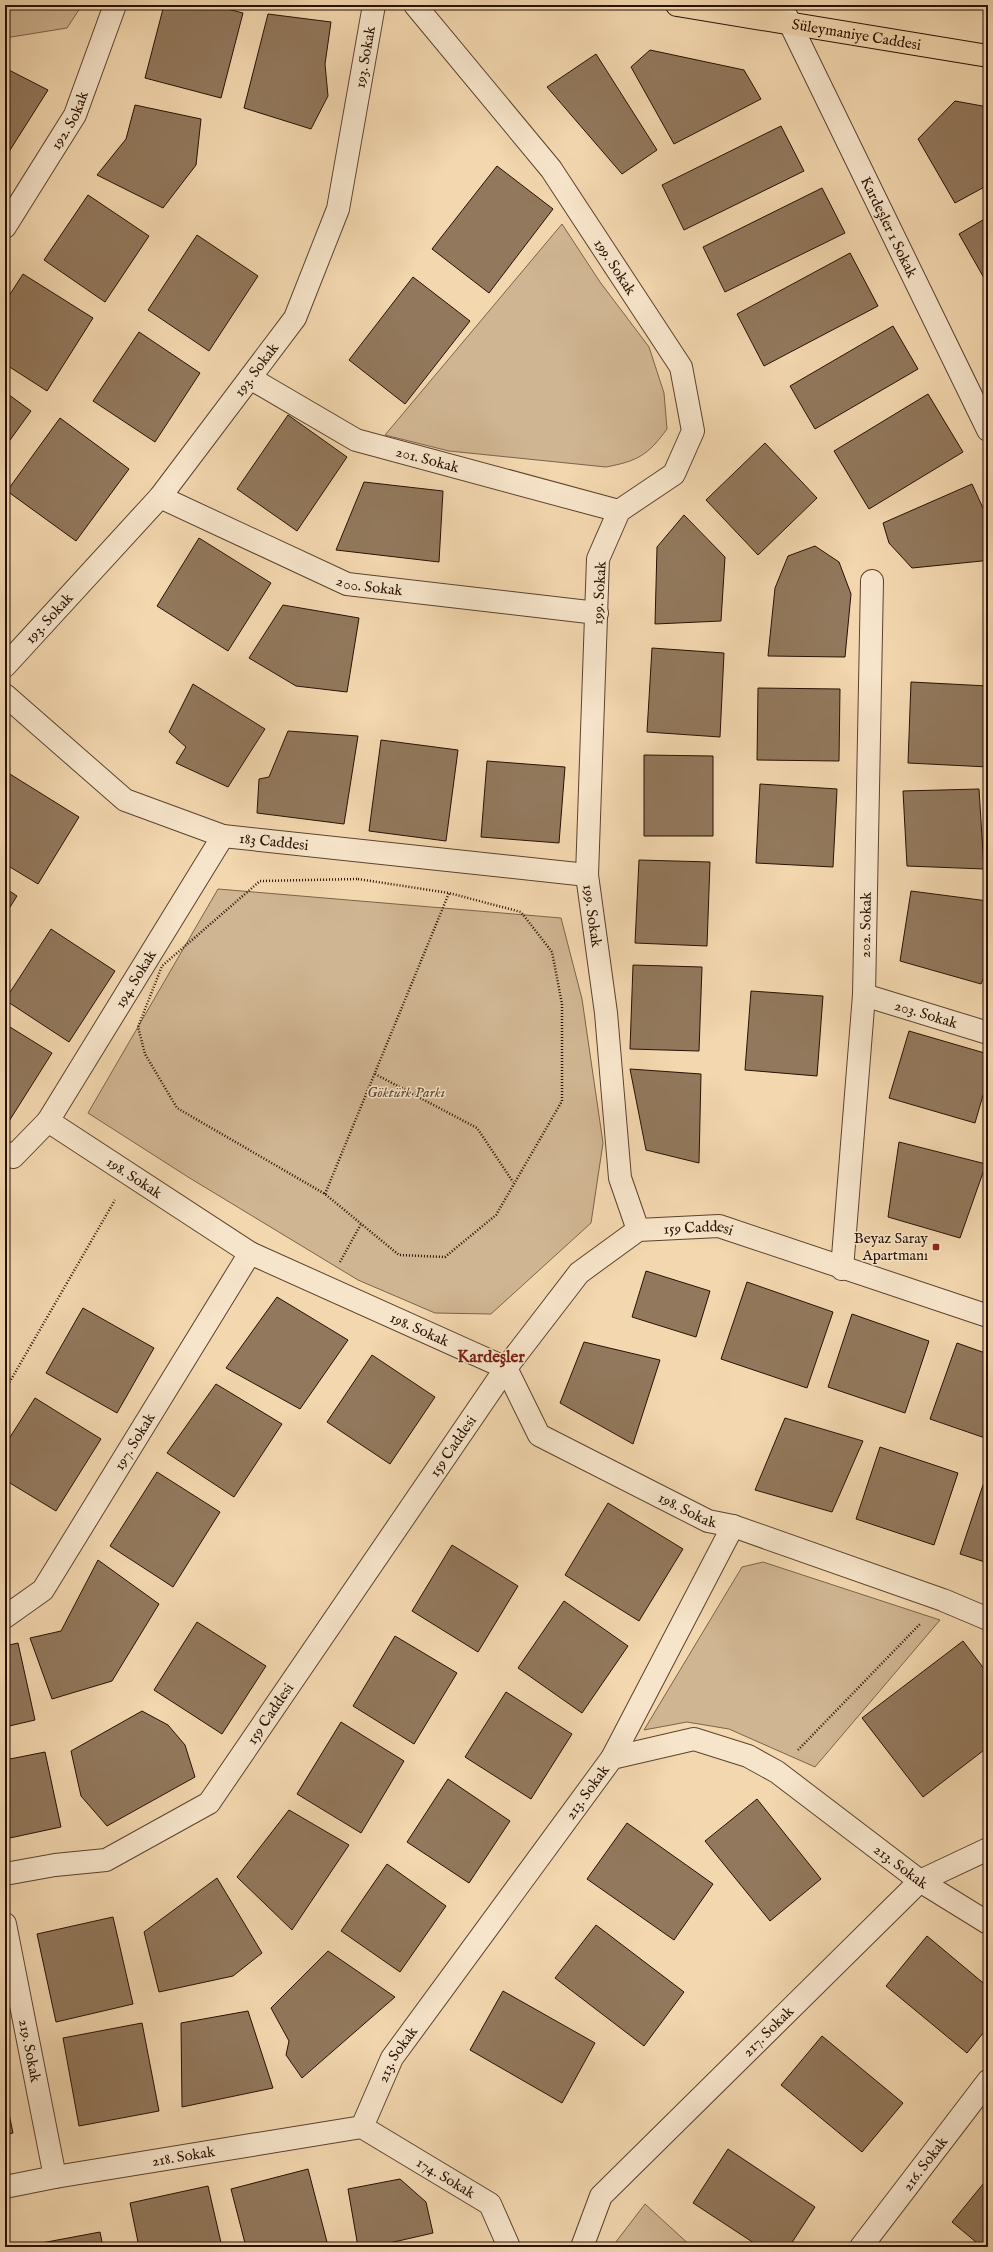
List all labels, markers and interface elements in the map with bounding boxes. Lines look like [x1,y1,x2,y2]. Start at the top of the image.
street label: Süleymaniye Caddesi [791,15,923,55]
street label: 193. Sokak [351,24,380,90]
street label: 192. Sokak [47,88,93,153]
street label: Kardeşler 1 Sokak [856,174,922,282]
street label: 199. Sokak [589,235,641,300]
street label: 193. Sokak [230,338,284,400]
street label: 201. Sokak [394,442,462,478]
street label: 199. Sokak [588,560,611,625]
street label: 200. Sokak [333,571,405,601]
street label: 193. Sokak [21,588,78,648]
street label: 183 Caddesi [238,829,310,855]
street label: 199. Sokak [578,883,606,949]
street label: 202. Sokak [856,891,876,958]
street label: 194. Sokak [111,946,161,1011]
street label: 203. Sokak [892,996,961,1033]
park label: Göktürk Parkı [367,1083,445,1102]
street label: 198. Sokak [103,1153,167,1204]
street label: 159 Caddesi [663,1217,736,1240]
place label: Beyaz Saray Apartmanı [854,1229,929,1265]
marker: Beyaz Saray Apartmanı [931,1242,941,1252]
street label: 198. Sokak [387,1308,453,1352]
district label: Kardeşler [457,1347,525,1368]
street label: 197. Sokak [110,1409,160,1474]
street label: 159 Caddesi [425,1412,481,1481]
street label: 198. Sokak [655,1488,719,1533]
street label: 159 Caddesi [243,1680,298,1748]
street label: 213. Sokak [561,1761,614,1823]
street label: 213. Sokak [870,1840,932,1894]
street label: 217. Sokak [739,2001,799,2061]
street label: 219. Sokak [14,2017,45,2085]
street label: 213. Sokak [373,2022,423,2086]
street label: 216. Sokak [898,2132,953,2195]
street label: 218. Sokak [151,2142,217,2171]
street label: 174. Sokak [413,2153,479,2203]

